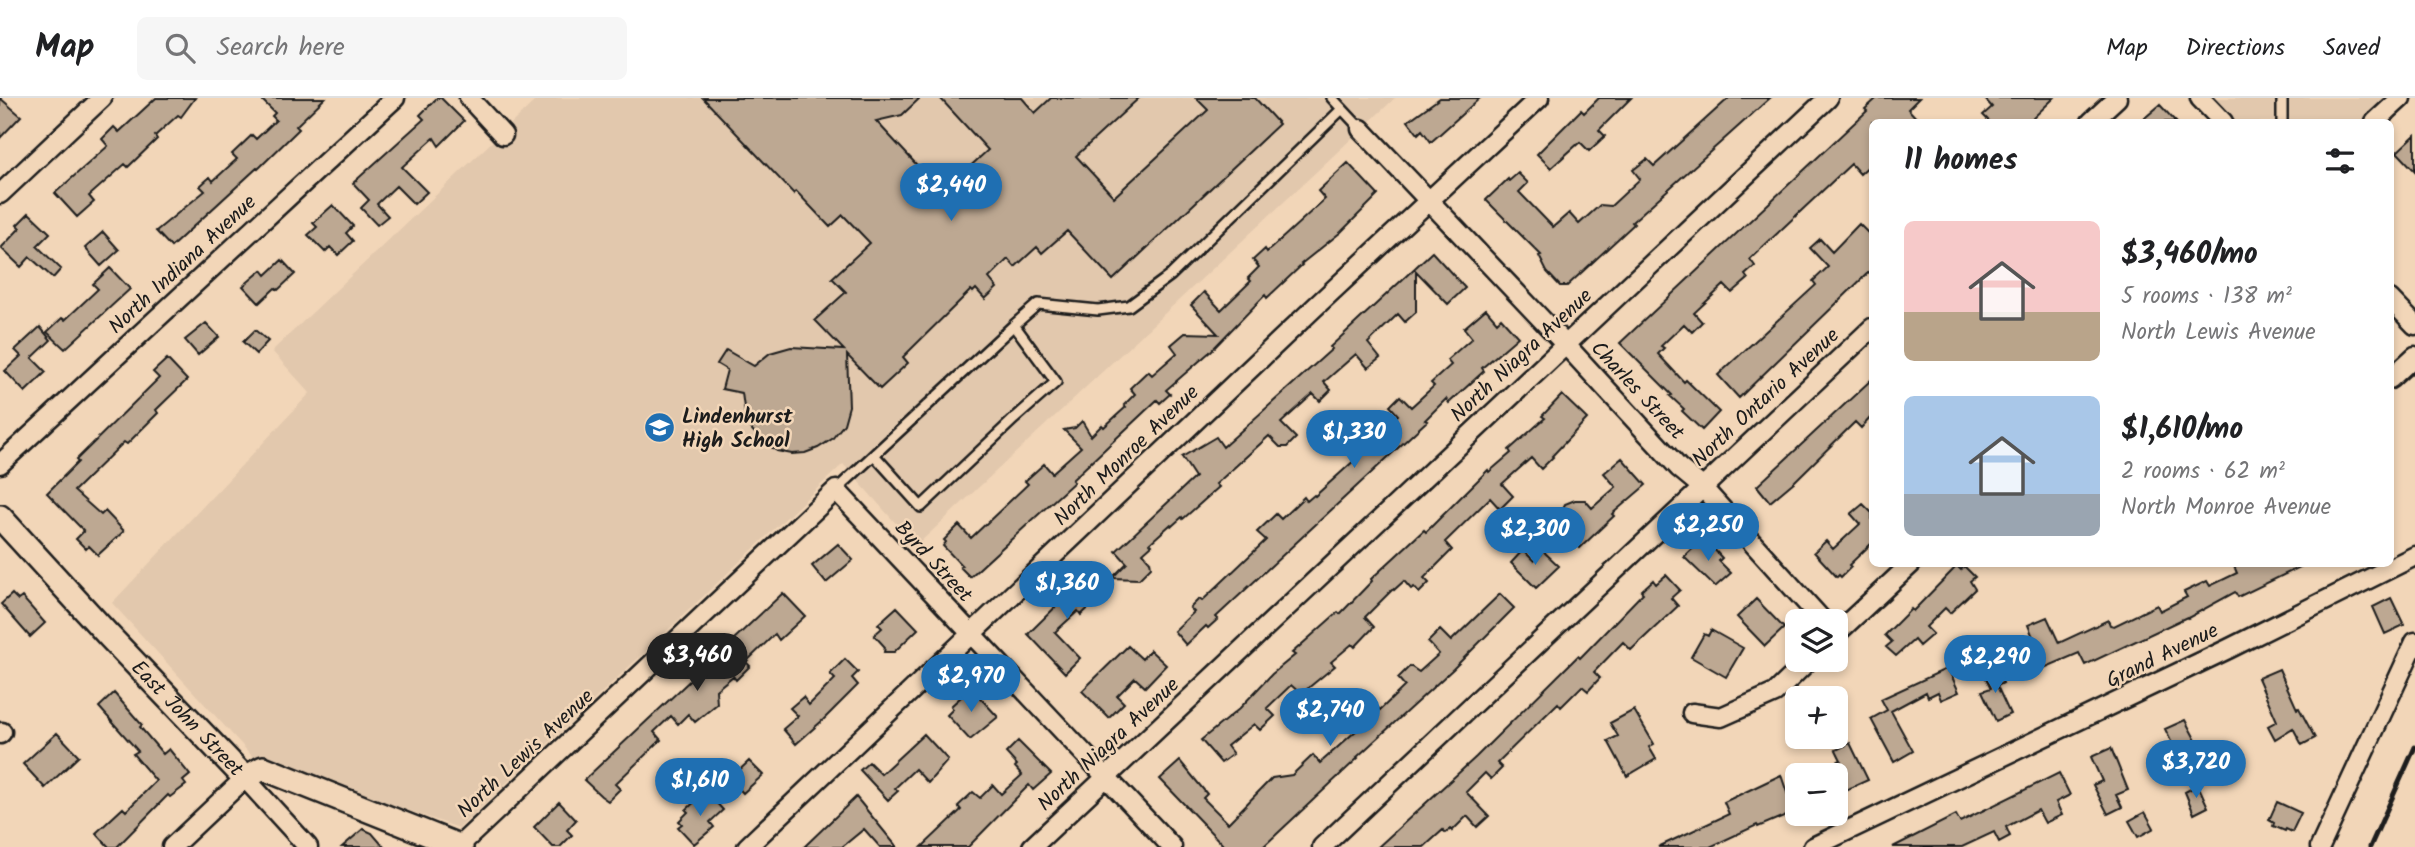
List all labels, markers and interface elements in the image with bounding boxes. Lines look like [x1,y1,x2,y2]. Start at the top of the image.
search box [137,17,627,80]
text: Map [35,22,95,75]
text: Search here [217,27,345,69]
icon: search [161,29,199,67]
text: Map [2106,29,2148,68]
text: Directions [2186,29,2285,68]
text: Saved [2323,29,2380,68]
text: 11 homes [1904,137,2017,185]
icon: filters [2321,142,2359,180]
pin: $2,440 [894,164,1008,223]
text: $2,440 [916,168,986,204]
street label: North Indiana Avenue [101,187,265,343]
text: $3,460/mo [2121,231,2258,279]
icon: home [1960,249,2044,333]
text: 5 rooms · 138 m² [2121,279,2292,315]
street label: North Niagra Avenue [1443,281,1601,431]
text: North Lewis Avenue [2121,315,2316,351]
street label: North Ontario Avenue [1684,320,1848,476]
street label: Charles Street [1582,334,1692,449]
street label: North Monroe Avenue [1047,377,1208,535]
place label: Lindenhurst High School [682,401,793,458]
text: $1,610/mo [2121,406,2243,454]
pin: $1,330 [1297,410,1411,470]
school or university icon: Lindenhurst High School [642,411,676,445]
text: $1,330 [1322,415,1386,451]
icon: home [1960,424,2044,508]
text: 2 rooms · 62 m² [2121,454,2285,490]
text: North Monroe Avenue [2121,490,2331,526]
pin: $2,250 [1651,504,1765,563]
pin: $2,300 [1478,508,1592,567]
text: $2,250 [1673,508,1743,544]
text: $2,300 [1500,512,1570,548]
street label: Byrd Street [886,513,980,611]
pin: $1,360 [1010,561,1124,621]
text: $1,360 [1035,566,1099,602]
map controls [1785,609,1848,826]
button: layers [1785,609,1848,672]
street label: Grand Avenue [2101,615,2225,698]
pin: $3,460 [640,634,754,693]
pin: $2,290 [1938,636,2052,695]
text: $3,460 [662,638,732,674]
text: $2,290 [1960,640,2030,676]
street label: East John Street [122,653,251,786]
pin: $2,970 [914,654,1028,714]
text: $2,970 [937,659,1005,695]
street label: North Niagra Avenue [1030,670,1188,820]
street label: North Lewis Avenue [450,681,603,827]
button: + [1785,686,1848,749]
pin: $2,740 [1273,688,1387,748]
text: $2,740 [1296,693,1364,729]
pin: $3,720 [2139,740,2253,800]
text: $3,720 [2162,745,2230,781]
pin: $1,610 [643,758,757,818]
text: $1,610 [671,763,729,799]
button: − [1785,763,1848,826]

